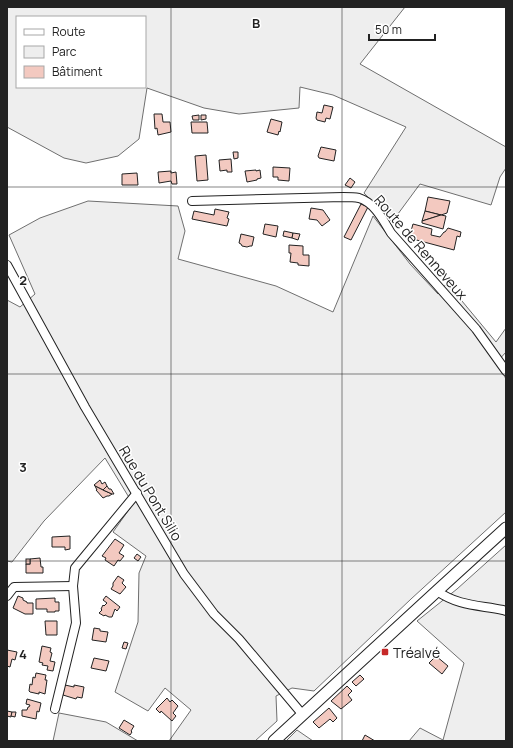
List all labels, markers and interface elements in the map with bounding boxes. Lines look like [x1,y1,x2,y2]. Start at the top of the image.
text: B [252,14,260,32]
legend [16,16,146,88]
scale bar [369,16,435,42]
text: 50 m [375,21,402,38]
text: Route [52,23,85,40]
text: Parc [52,43,77,60]
text: Bâtiment [52,63,103,80]
street label: Route de Renneveux [370,191,472,304]
text: 2 [19,271,27,289]
street label: Rue du Pont Silio [115,442,187,544]
text: 3 [19,458,27,476]
place label: Tréalvé [393,643,440,662]
text: 4 [19,645,27,663]
marker: Tréalvé [380,647,390,657]

